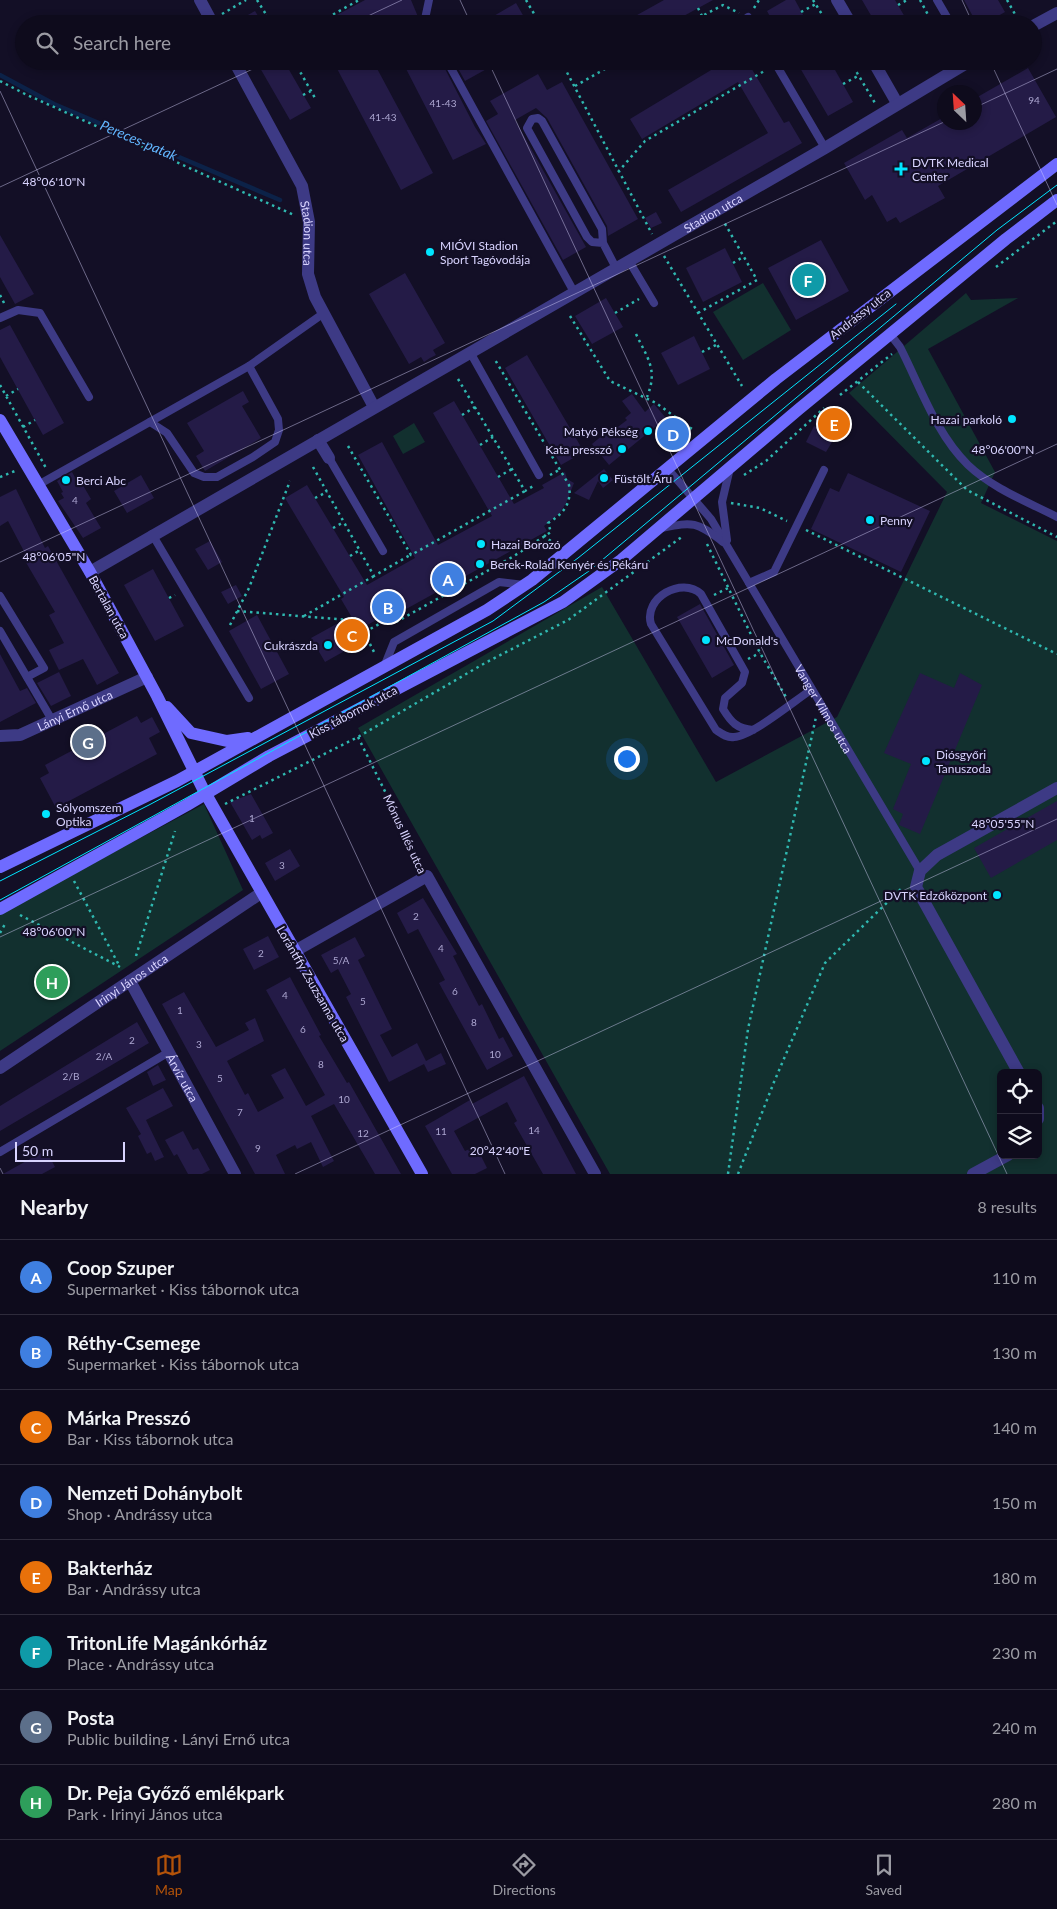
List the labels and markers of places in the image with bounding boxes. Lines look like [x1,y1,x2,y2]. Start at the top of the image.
place label: DVTK Medical Center [912,155,989,184]
marker: DVTK Medical Center [894,162,908,176]
place label: MIÓVI Stadion Sport Tagóvodája [440,238,530,267]
marker: MIÓVI Stadion Sport Tagóvodája [424,246,436,258]
pin: F [792,261,824,299]
pin: E [818,405,850,443]
place label: Hazai parkoló [930,412,1002,427]
marker: Hazai parkoló [1006,413,1018,425]
pin: D [657,415,689,453]
place label: Matyó Pékség [564,424,638,439]
marker: Matyó Pékség [642,425,654,437]
place label: Kata presszó [545,442,612,457]
marker: Kata presszó [616,443,628,455]
place label: Füstölt Áru [614,471,672,486]
marker: Füstölt Áru [598,472,610,484]
place label: Berci Abc [76,473,126,488]
marker: Berci Abc [60,474,72,486]
place label: Penny [880,513,913,528]
marker: Penny [864,514,876,526]
place label: Hazai Borozó [491,537,561,552]
marker: Hazai Borozó [475,538,487,550]
place label: Berek-Rolád Kenyér és Pékáru [490,557,648,572]
marker: Berek-Rolád Kenyér és Pékáru [474,558,486,570]
pin: A [432,560,464,598]
pin: B [372,588,404,626]
pin: C [336,616,368,654]
place label: McDonald's [716,633,778,648]
marker: McDonald's [700,634,712,646]
place label: Cukrászda [264,638,318,653]
marker: Cukrászda [322,639,334,651]
pin: G [72,723,104,761]
place label: Diósgyőri Tanuszoda [936,747,991,776]
marker: Diósgyőri Tanuszoda [920,755,932,767]
place label: Sólyomszem Optika [56,800,122,829]
marker: Sólyomszem Optika [40,808,52,820]
place label: DVTK Edzőközpont [884,888,988,903]
marker: DVTK Edzőközpont [991,889,1003,901]
pin: H [36,963,68,1001]

